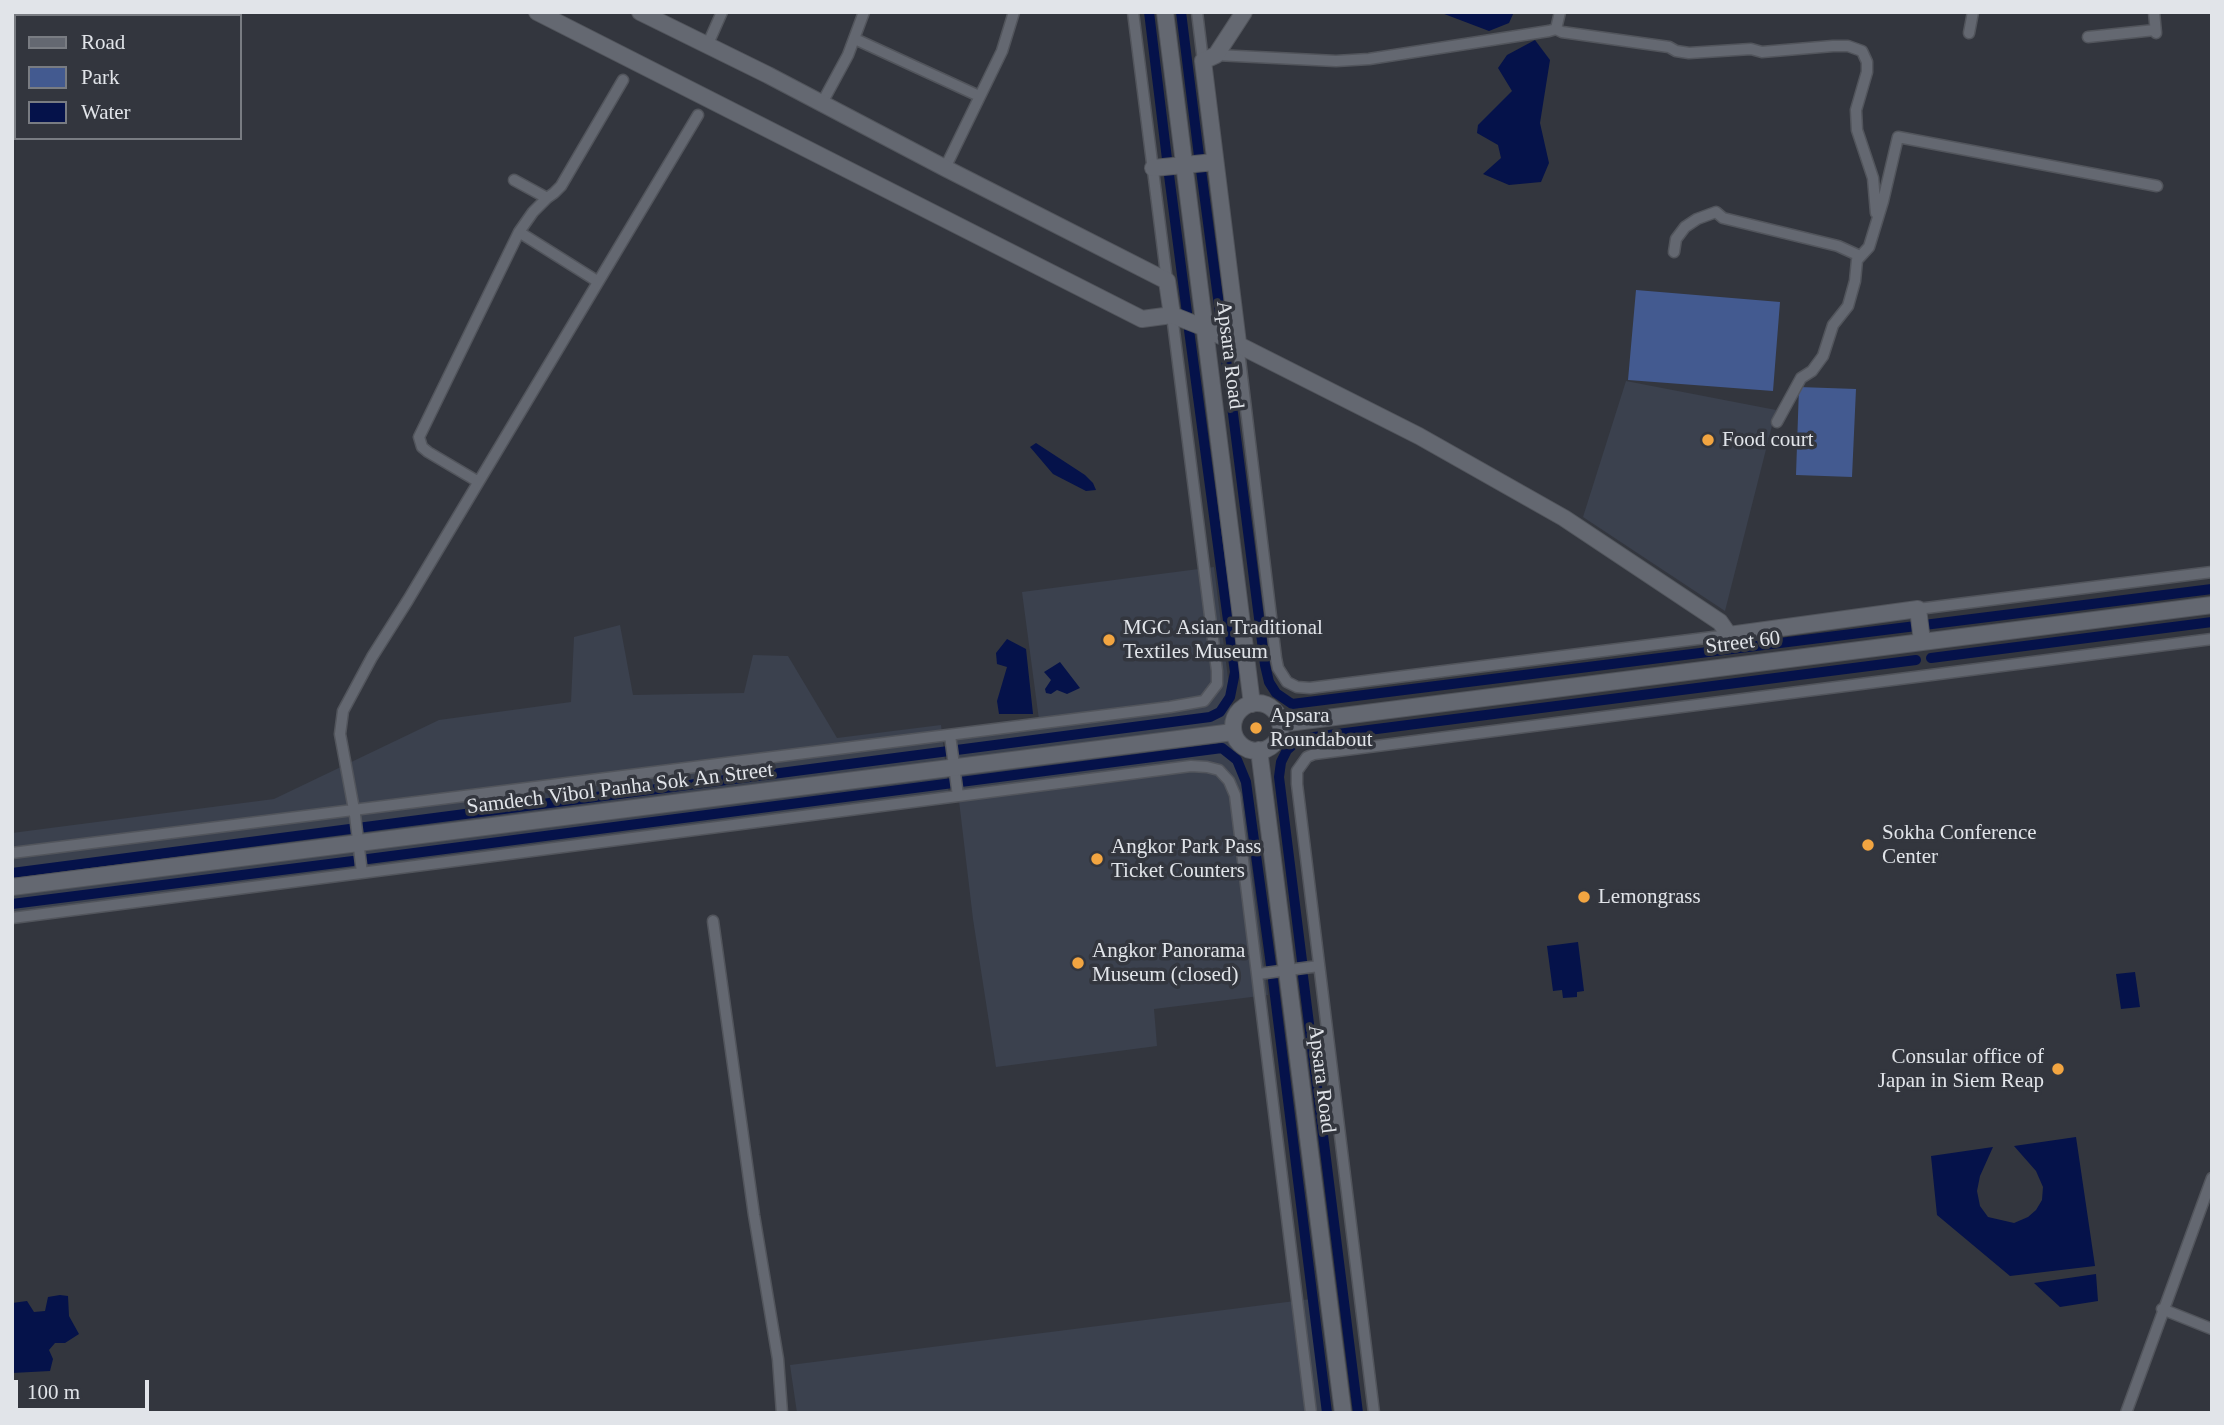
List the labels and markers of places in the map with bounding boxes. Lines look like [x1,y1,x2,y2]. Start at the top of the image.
place label: Food court [1722,427,1814,453]
marker: Food court [1700,432,1716,448]
place label: MGC Asian Traditional Textiles Museum [1123,615,1323,665]
marker: MGC Asian Traditional Textiles Museum [1101,632,1117,648]
place label: Apsara Roundabout [1270,703,1373,753]
marker: Apsara Roundabout [1248,720,1264,736]
place label: Sokha Conference Center [1882,820,2037,870]
place label: Angkor Park Pass Ticket Counters [1111,834,1261,884]
marker: Sokha Conference Center [1860,837,1876,853]
marker: Angkor Park Pass Ticket Counters [1089,851,1105,867]
place label: Lemongrass [1598,884,1701,910]
marker: Lemongrass [1576,889,1592,905]
place label: Angkor Panorama Museum (closed) [1092,938,1245,988]
marker: Angkor Panorama Museum (closed) [1070,955,1086,971]
place label: Consular office of Japan in Siem Reap [1878,1044,2044,1094]
marker: Consular office of Japan in Siem Reap [2050,1061,2066,1077]

